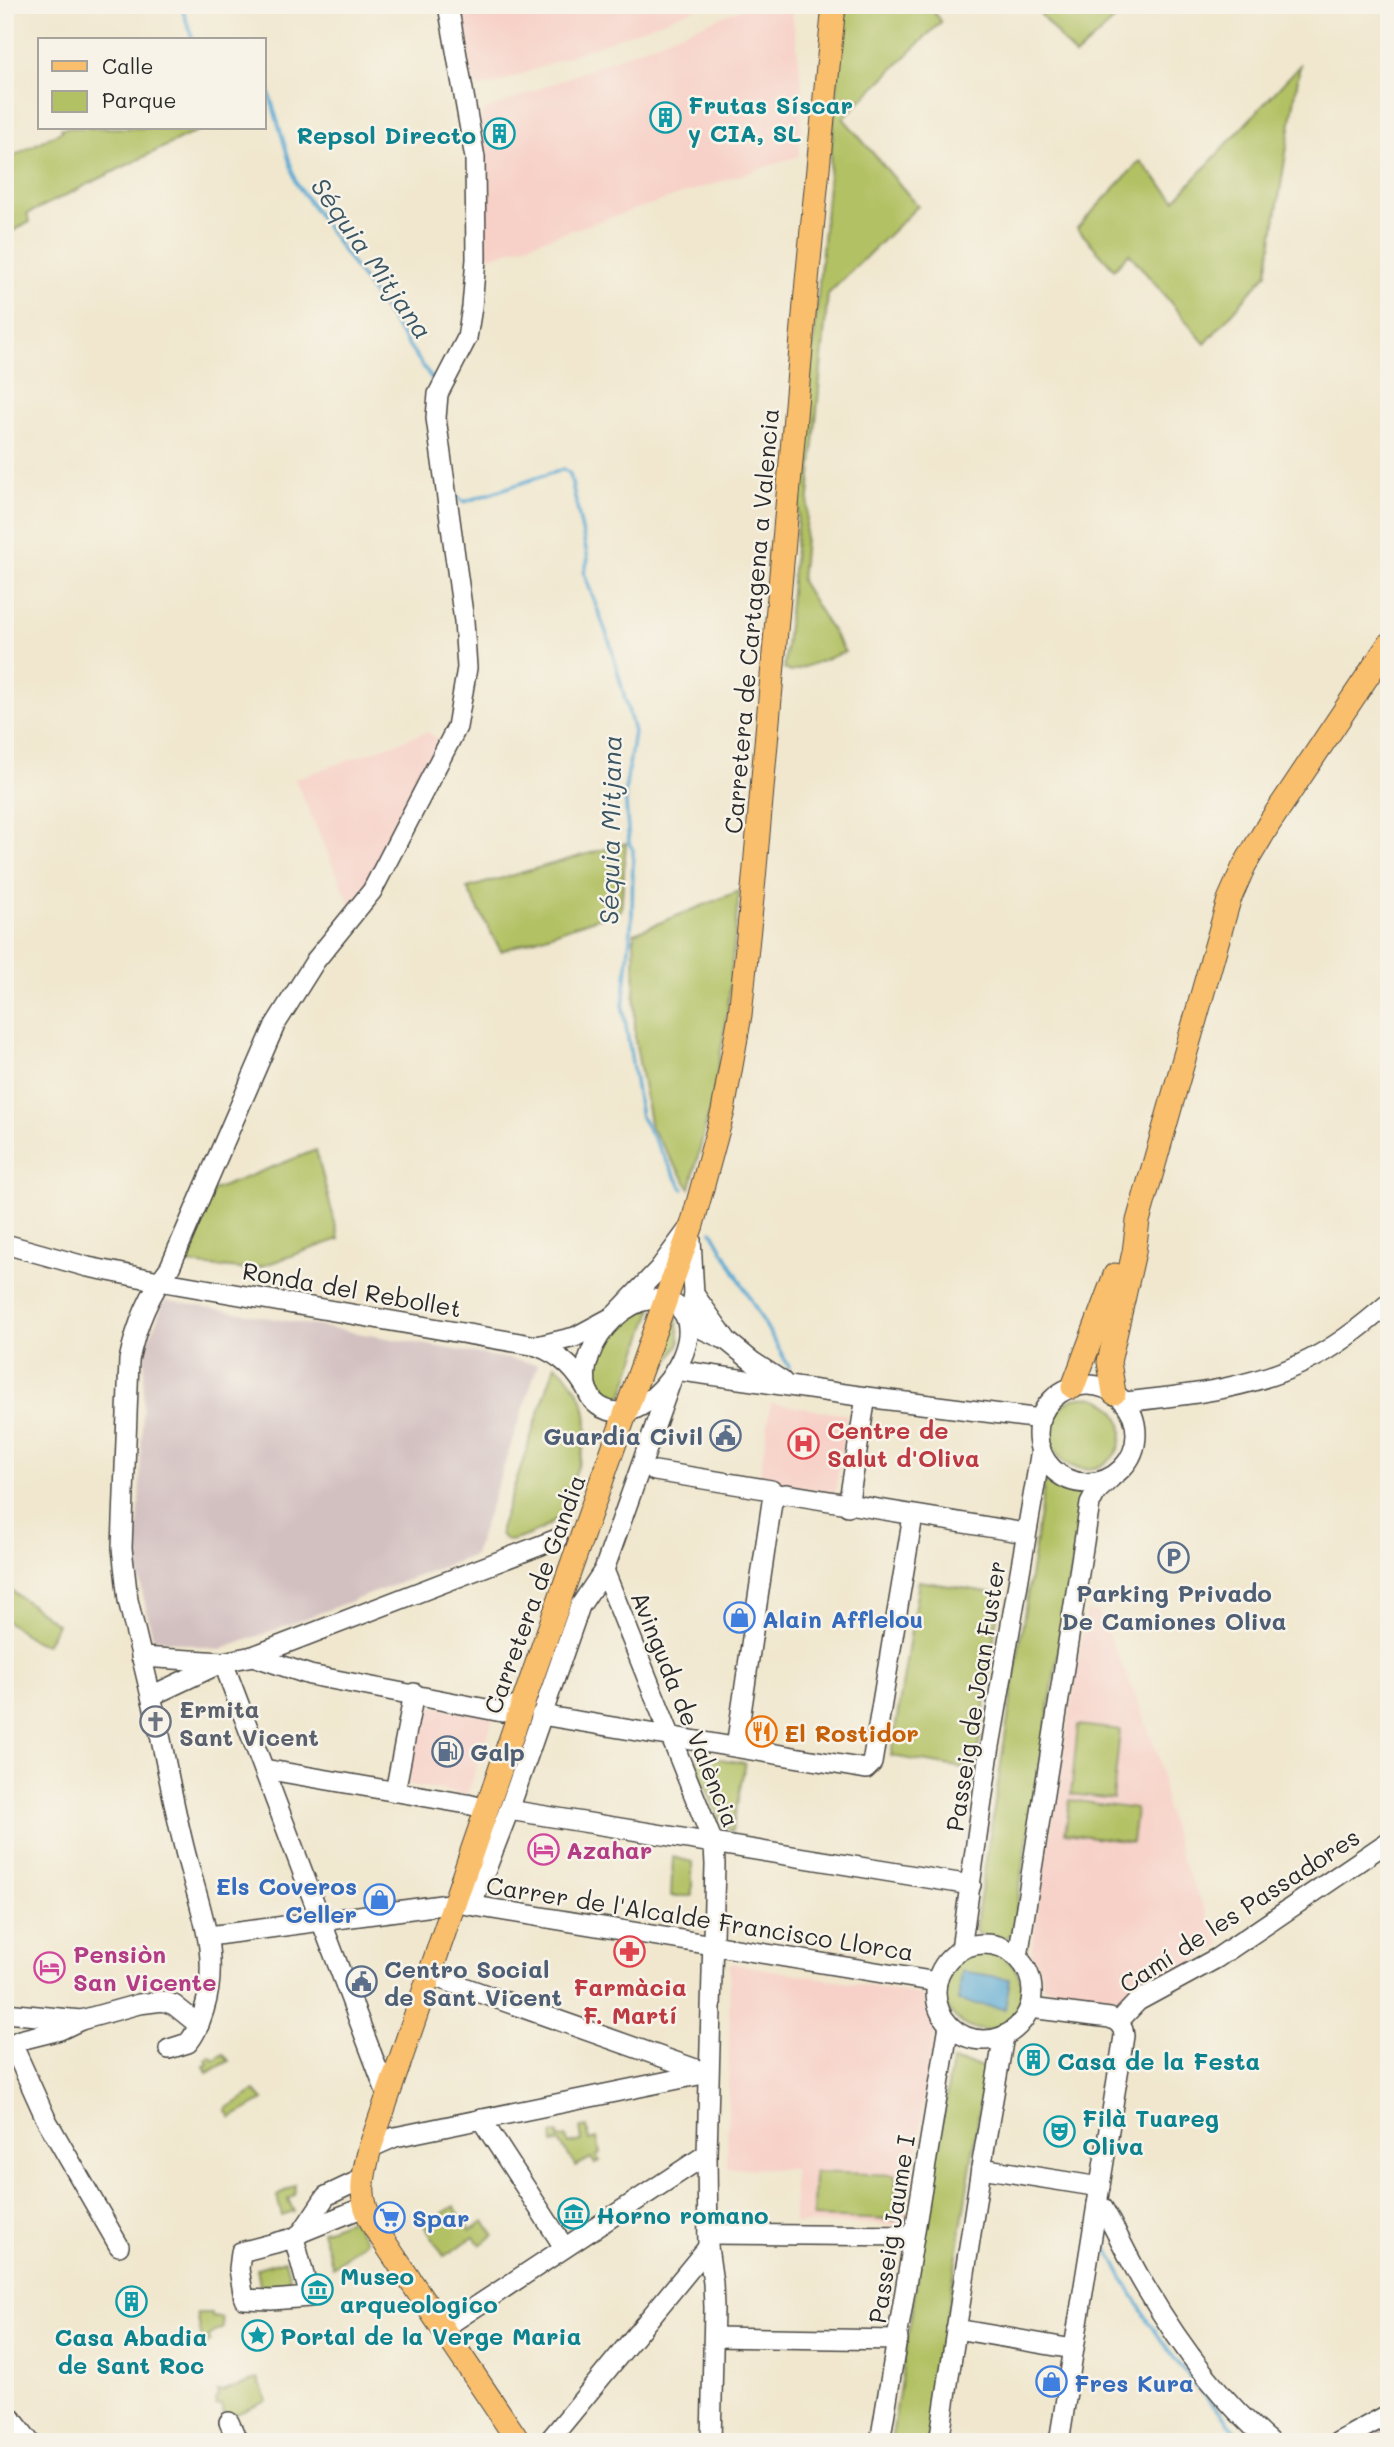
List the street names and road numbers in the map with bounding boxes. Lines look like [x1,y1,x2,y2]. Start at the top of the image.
street label: Carretera de Cartagena a Valencia [717,407,785,835]
street label: Ronda del Rebollet [240,1254,464,1324]
street label: Carretera de Gandia [476,1470,592,1718]
street label: Passeig de Joan Fuster [938,1559,1012,1833]
street label: Avinguda de València [625,1587,747,1831]
street label: Camí de les Passadores [1113,1821,1365,1999]
street label: Carrer de l'Alcalde Francisco Llorca [484,1869,916,1967]
street label: Passeig Jaume I [861,2133,921,2325]

